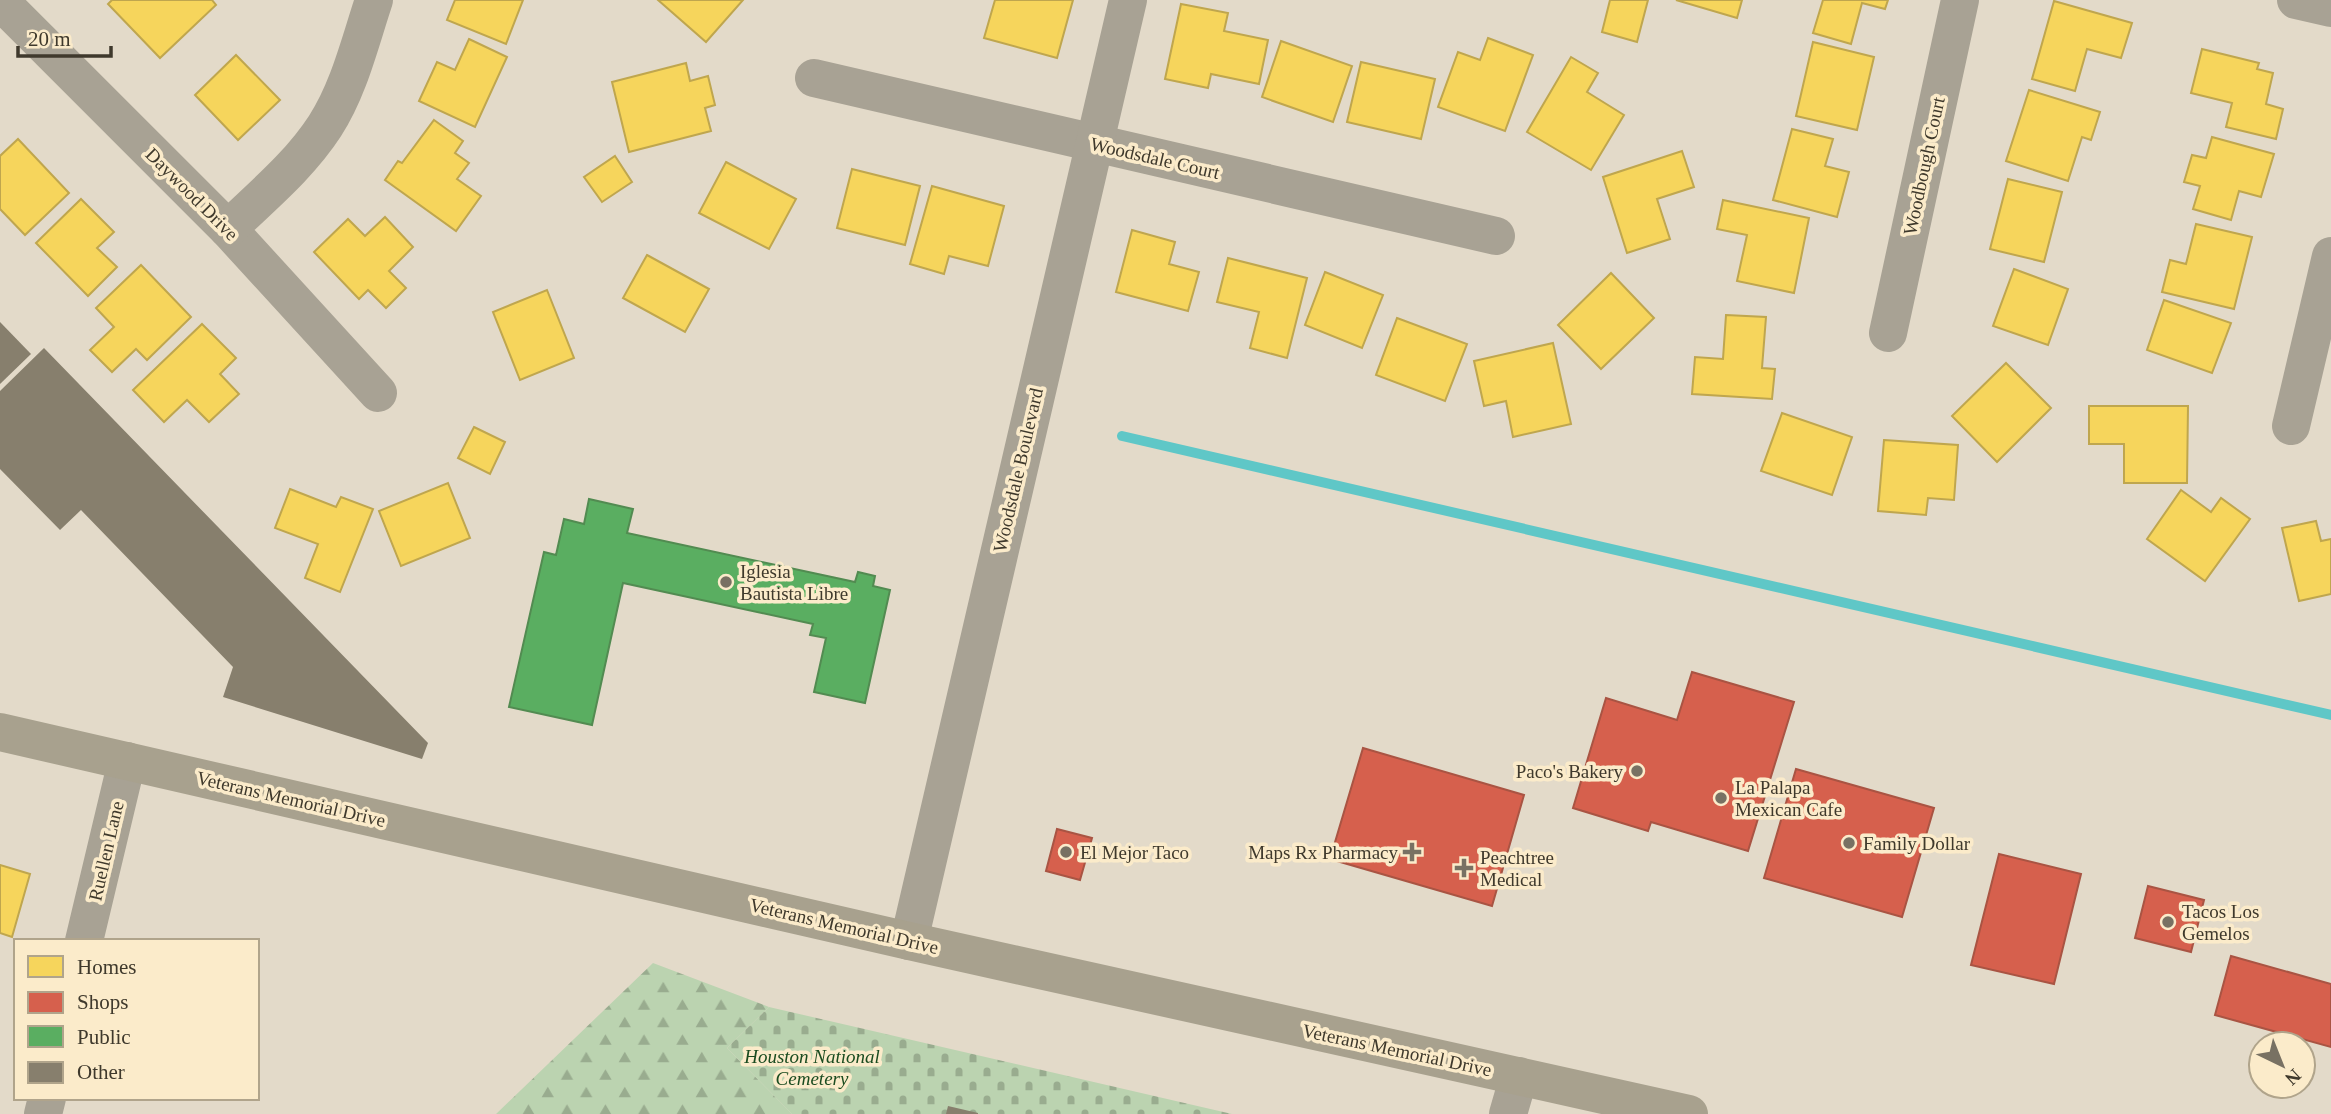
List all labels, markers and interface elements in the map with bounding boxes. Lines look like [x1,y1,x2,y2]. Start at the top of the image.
scale bar [18,14,110,58]
text: 20 m [28,27,71,51]
street label: Woodbough Court [1899,94,1949,237]
street label: Woodsdale Court [1088,133,1222,183]
street label: Daywood Drive [141,143,243,245]
street label: Woodsdale Boulevard [989,385,1047,554]
place label: Iglesia Bautista Libre [740,561,848,604]
marker: Iglesia Bautista Libre [718,574,734,590]
place label: Paco's Bakery [1516,761,1623,782]
marker: Paco's Bakery [1629,763,1645,779]
street label: Veterans Memorial Drive [195,767,387,831]
place label: La Palapa Mexican Cafe [1735,777,1842,820]
marker: La Palapa Mexican Cafe [1713,790,1729,806]
street label: Ruellen Lane [84,799,128,903]
place label: Family Dollar [1863,833,1971,854]
marker: Family Dollar [1841,835,1857,851]
place label: El Mejor Taco [1080,842,1189,863]
place label: Maps Rx Pharmacy [1248,842,1398,863]
marker: El Mejor Taco [1058,844,1074,860]
marker: Maps Rx Pharmacy [1404,844,1420,860]
place label: Peachtree Medical [1480,847,1554,890]
marker: Peachtree Medical [1454,858,1474,878]
street label: Veterans Memorial Drive [748,894,940,958]
place label: Tacos Los Gemelos [2182,901,2259,944]
marker: Tacos Los Gemelos [2160,914,2176,930]
legend [14,939,259,1100]
text: Homes [77,955,137,979]
text: Shops [77,990,128,1014]
street label: Veterans Memorial Drive [1300,1020,1494,1080]
text: Public [77,1025,131,1049]
north arrow [2247,1030,2317,1100]
park label: Houston National Cemetery [743,1046,880,1089]
text: Other [77,1060,125,1084]
text: N [2281,1065,2305,1090]

